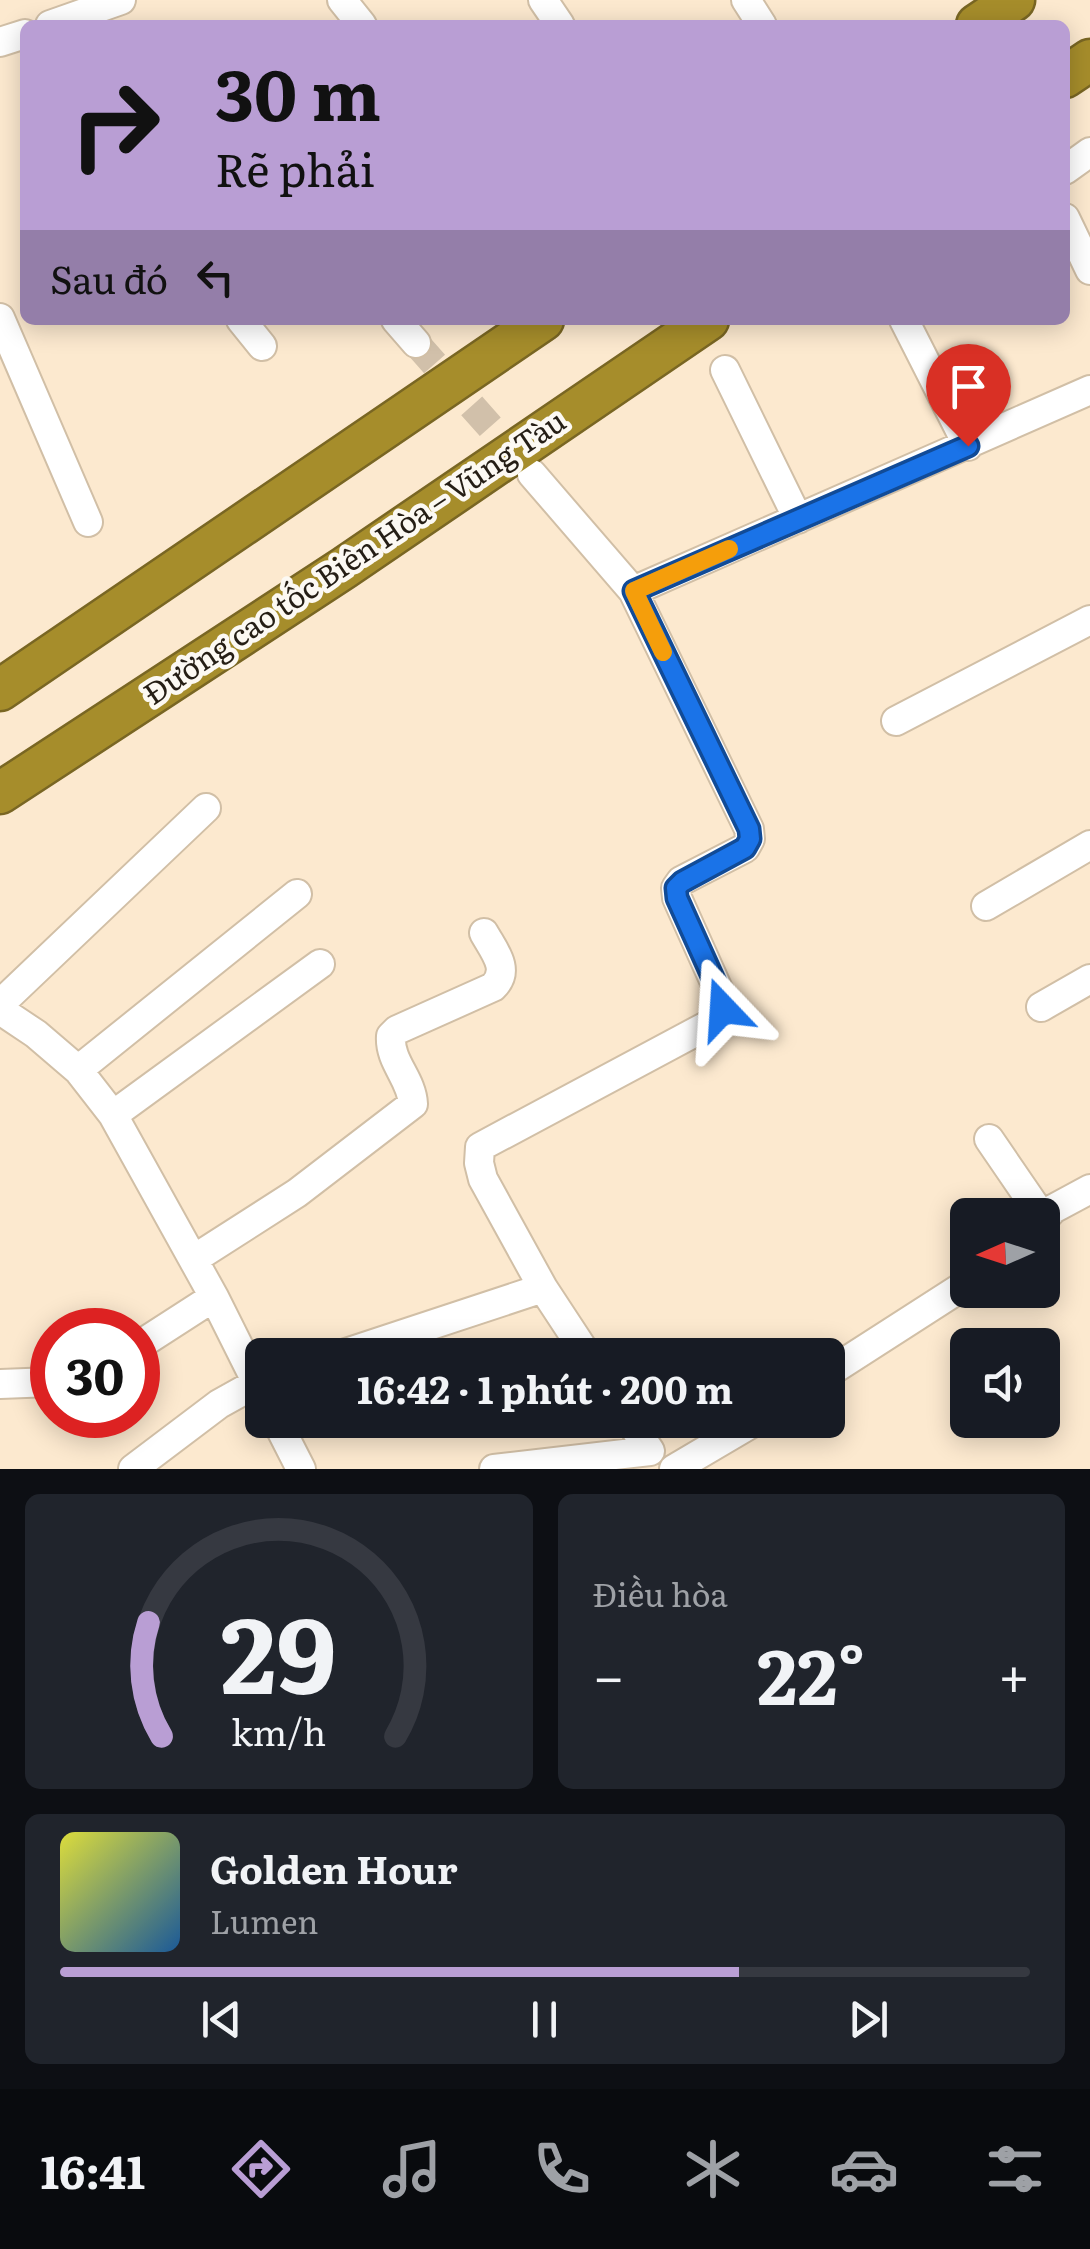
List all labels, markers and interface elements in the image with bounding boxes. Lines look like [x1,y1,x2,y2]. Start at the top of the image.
text: 30 m [215,39,381,143]
icon: right [50,60,180,190]
text: Rẽ phải [215,134,375,201]
text: Sau đó [50,249,168,306]
icon: left [188,250,243,305]
pin [926,344,1011,447]
icon: arrive [941,359,996,414]
street label: Đường cao tốc Biên Hòa – Vũng Tàu [133,397,573,714]
position arrow [671,957,775,1061]
north arrow [950,1198,1060,1308]
map controls [950,1198,1060,1438]
speed limit sign: 30 [30,1308,160,1438]
button: sound [950,1328,1060,1438]
text: 16:42 · 1 phút · 200 m [357,1359,733,1416]
text: Điều hòa [593,1569,728,1617]
text: 29 [221,1571,337,1726]
text: 22° [757,1617,865,1728]
text: − [593,1632,625,1714]
text: + [998,1632,1030,1714]
text: km/h [231,1704,326,1757]
text: Golden Hour [210,1839,458,1896]
text: Lumen [210,1896,318,1944]
icon: previous [194,1992,249,2047]
icon: pause [517,1992,572,2047]
icon: next [841,1992,896,2047]
icon: directions [226,2134,296,2204]
icon: music [377,2134,447,2204]
icon: phone [527,2134,597,2204]
icon: climate [678,2134,748,2204]
icon: car [829,2134,899,2204]
icon: filters [980,2134,1050,2204]
text: 16:41 [40,2136,145,2203]

